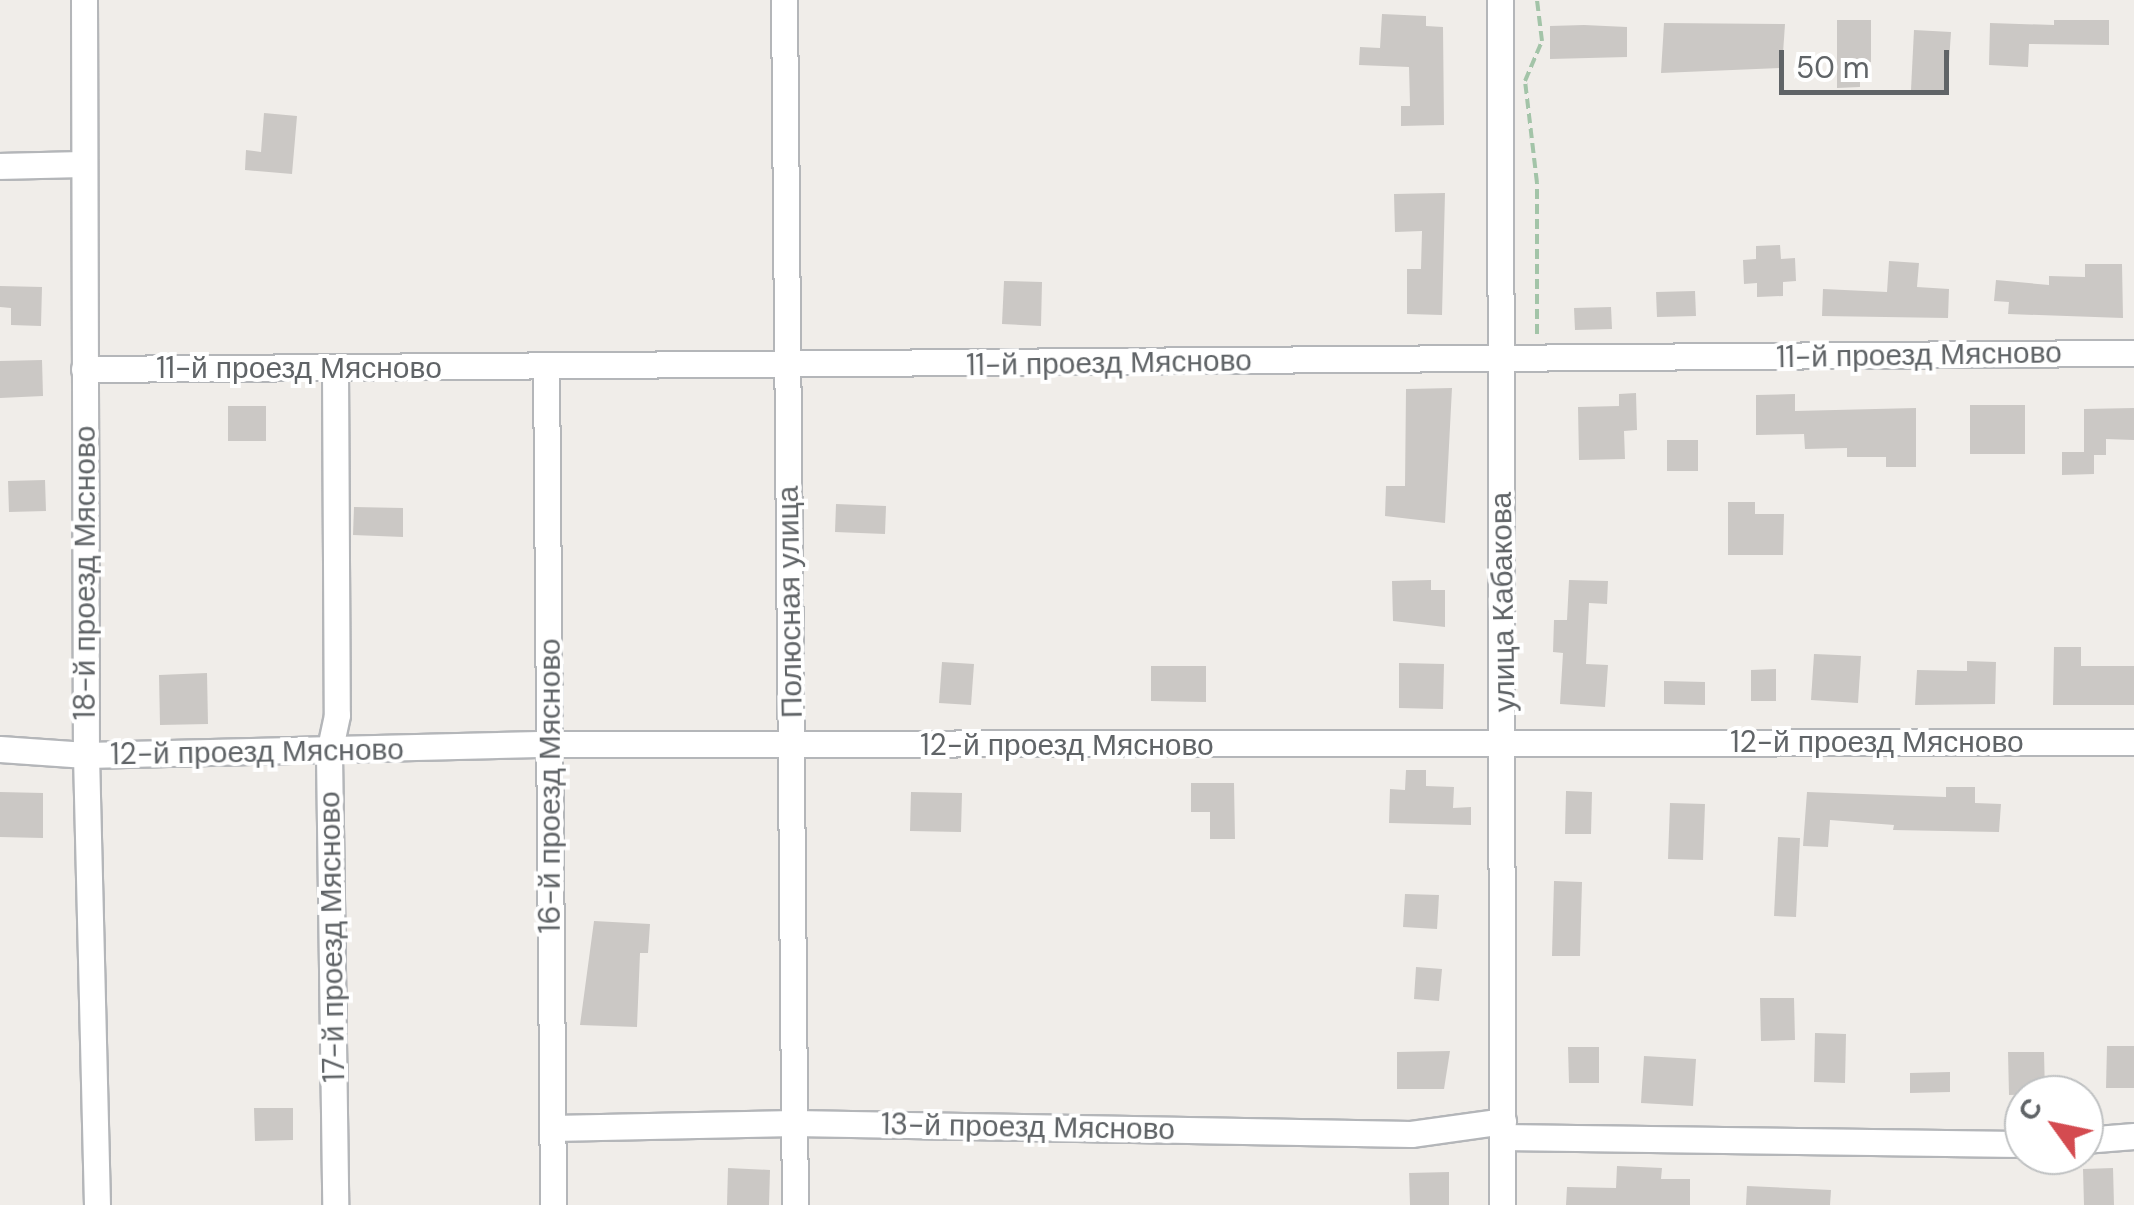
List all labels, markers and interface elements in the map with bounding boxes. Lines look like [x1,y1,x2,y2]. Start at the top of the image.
scale bar [1784,30,1954,92]
text: 50 m [1796,48,1870,87]
street label: 11-й проезд Мясново [1776,335,2062,375]
street label: 11-й проезд Мясново [966,343,1252,383]
street label: 11-й проезд Мясново [156,350,442,386]
street label: 18-й проезд Мясново [67,426,103,720]
street label: Полюсная улица [770,485,810,719]
street label: улица Кабакова [1483,492,1523,712]
street label: 16-й проезд Мясново [532,638,568,934]
street label: 12-й проезд Мясново [1730,724,2024,760]
street label: 12-й проезд Мясново [920,727,1214,763]
street label: 12-й проезд Мясново [110,731,404,773]
street label: 17-й проезд Мясново [311,791,353,1083]
north arrow [2004,1075,2104,1175]
text: С [2009,1091,2051,1128]
street label: 13-й проезд Мясново [881,1106,1175,1148]

